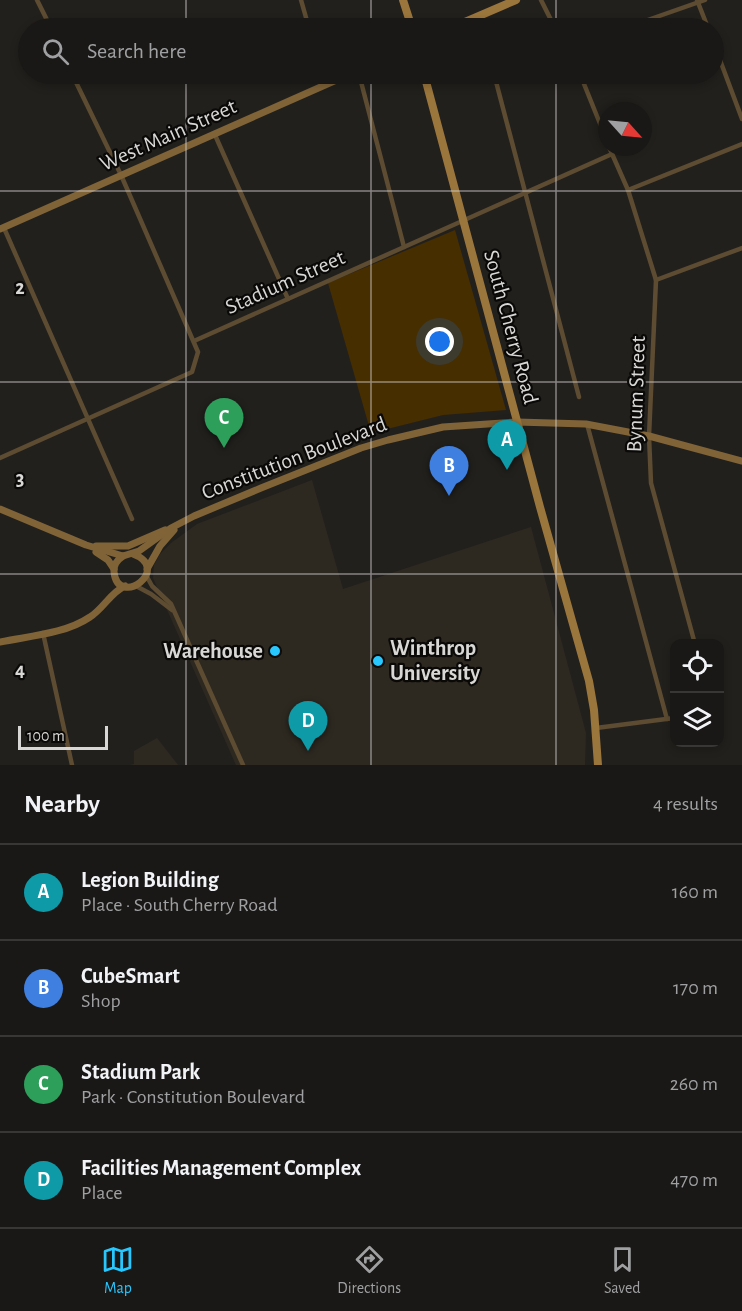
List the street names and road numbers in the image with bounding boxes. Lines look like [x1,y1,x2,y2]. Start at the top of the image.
street label: West Main Street [96,95,240,175]
street label: Stadium Street [222,246,348,318]
street label: South Cherry Road [480,248,542,406]
street label: Bynum Street [623,335,649,453]
street label: Constitution Boulevard [198,411,390,505]

